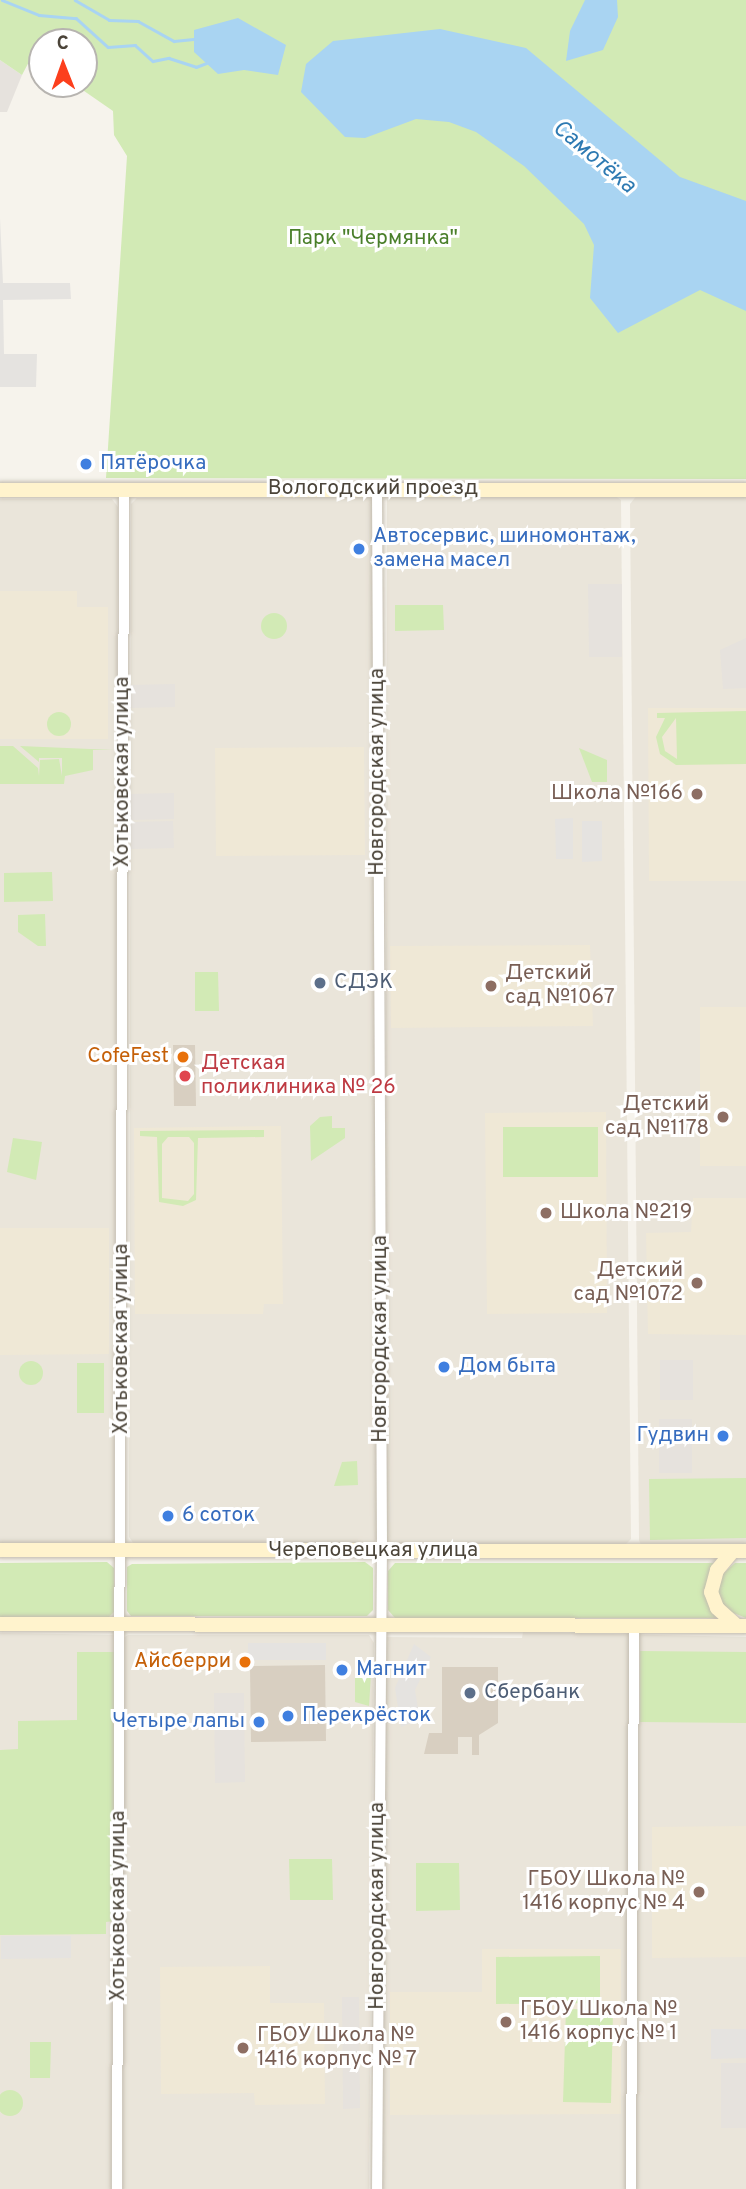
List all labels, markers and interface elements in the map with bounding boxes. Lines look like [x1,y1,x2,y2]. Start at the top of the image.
north arrow [28,28,98,98]
text: С [56,32,69,56]
water label: Самотёка [546,115,640,201]
park label: Парк "Чермянка" [288,226,458,252]
place label: Пятёрочка [100,451,206,477]
marker: Пятёрочка [78,456,94,472]
street label: Вологодский проезд [268,476,478,502]
place label: Автосервис, шиномонтаж, замена масел [373,524,636,574]
marker: Автосервис, шиномонтаж, замена масел [351,541,367,557]
street label: Новгородская улица [365,668,391,876]
street label: Хотьковская улица [110,677,136,867]
place label: Школа №166 [551,781,683,807]
marker: Школа №166 [689,786,705,802]
place label: Детский сад №1067 [505,961,615,1011]
place label: СДЭК [334,970,393,996]
marker: СДЭК [312,975,328,991]
marker: Детский сад №1067 [483,978,499,994]
place label: CofeFest [87,1044,169,1070]
marker: CofeFest [175,1049,191,1065]
place label: Детская поликлиника № 26 [201,1051,396,1101]
marker: Детская поликлиника № 26 [175,1066,195,1086]
place label: Детский сад №1178 [605,1092,709,1142]
marker: Детский сад №1178 [715,1109,731,1125]
place label: Школа №219 [560,1200,692,1226]
marker: Школа №219 [538,1205,554,1221]
street label: Новгородская улица [368,1235,394,1443]
street label: Хотьковская улица [109,1244,135,1434]
place label: Детский сад №1072 [574,1258,683,1308]
marker: Детский сад №1072 [689,1275,705,1291]
place label: Дом быта [458,1354,556,1380]
marker: Дом быта [436,1359,452,1375]
place label: Гудвин [636,1423,709,1449]
marker: Гудвин [715,1428,731,1444]
place label: 6 соток [182,1503,255,1529]
marker: 6 соток [160,1508,176,1524]
street label: Череповецкая улица [268,1538,478,1564]
place label: Айсберри [134,1649,231,1675]
marker: Айсберри [237,1654,253,1670]
place label: Магнит [356,1657,427,1683]
marker: Магнит [334,1662,350,1678]
place label: Сбербанк [484,1680,580,1706]
marker: Сбербанк [462,1685,478,1701]
place label: Перекрёсток [302,1703,431,1729]
marker: Перекрёсток [280,1708,296,1724]
place label: Четыре лапы [112,1709,245,1735]
marker: Четыре лапы [251,1714,267,1730]
street label: Новгородская улица [365,1802,391,2010]
street label: Хотьковская улица [106,1811,132,2001]
place label: ГБОУ Школа № 1416 корпус № 4 [522,1867,685,1917]
marker: ГБОУ Школа № 1416 корпус № 4 [691,1884,707,1900]
place label: ГБОУ Школа № 1416 корпус № 1 [520,1997,678,2047]
marker: ГБОУ Школа № 1416 корпус № 1 [498,2014,514,2030]
place label: ГБОУ Школа № 1416 корпус № 7 [257,2023,418,2073]
marker: ГБОУ Школа № 1416 корпус № 7 [235,2040,251,2056]

